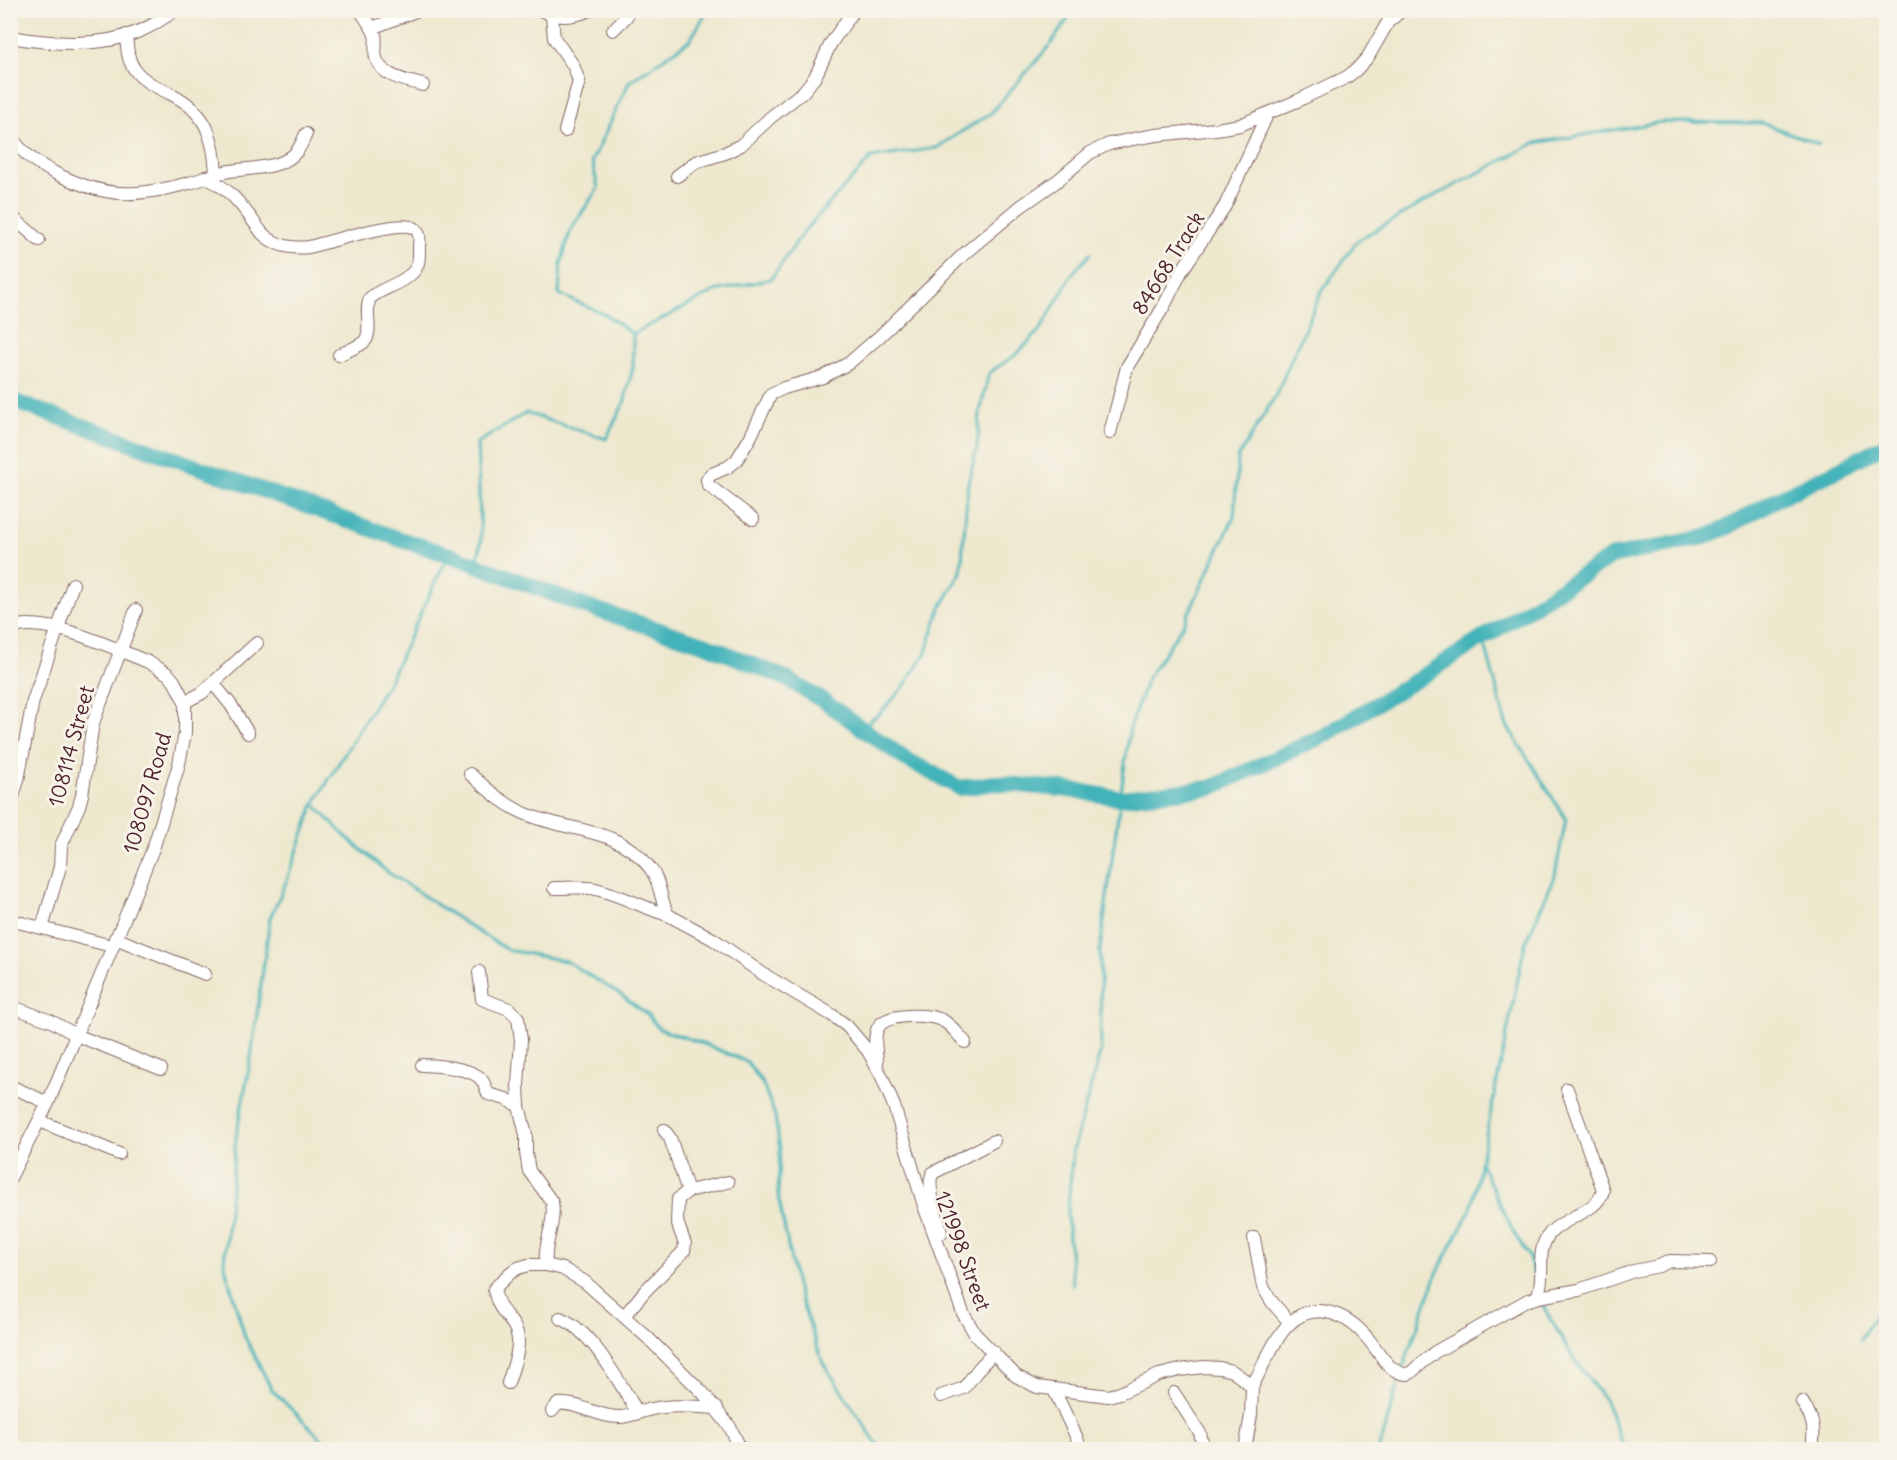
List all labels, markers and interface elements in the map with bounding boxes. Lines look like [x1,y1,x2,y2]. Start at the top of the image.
street label: 84668 Track [1126,206,1210,320]
street label: 108114 Street [42,683,100,809]
street label: 108097 Road [117,729,177,857]
street label: 121998 Street [929,1187,997,1315]

